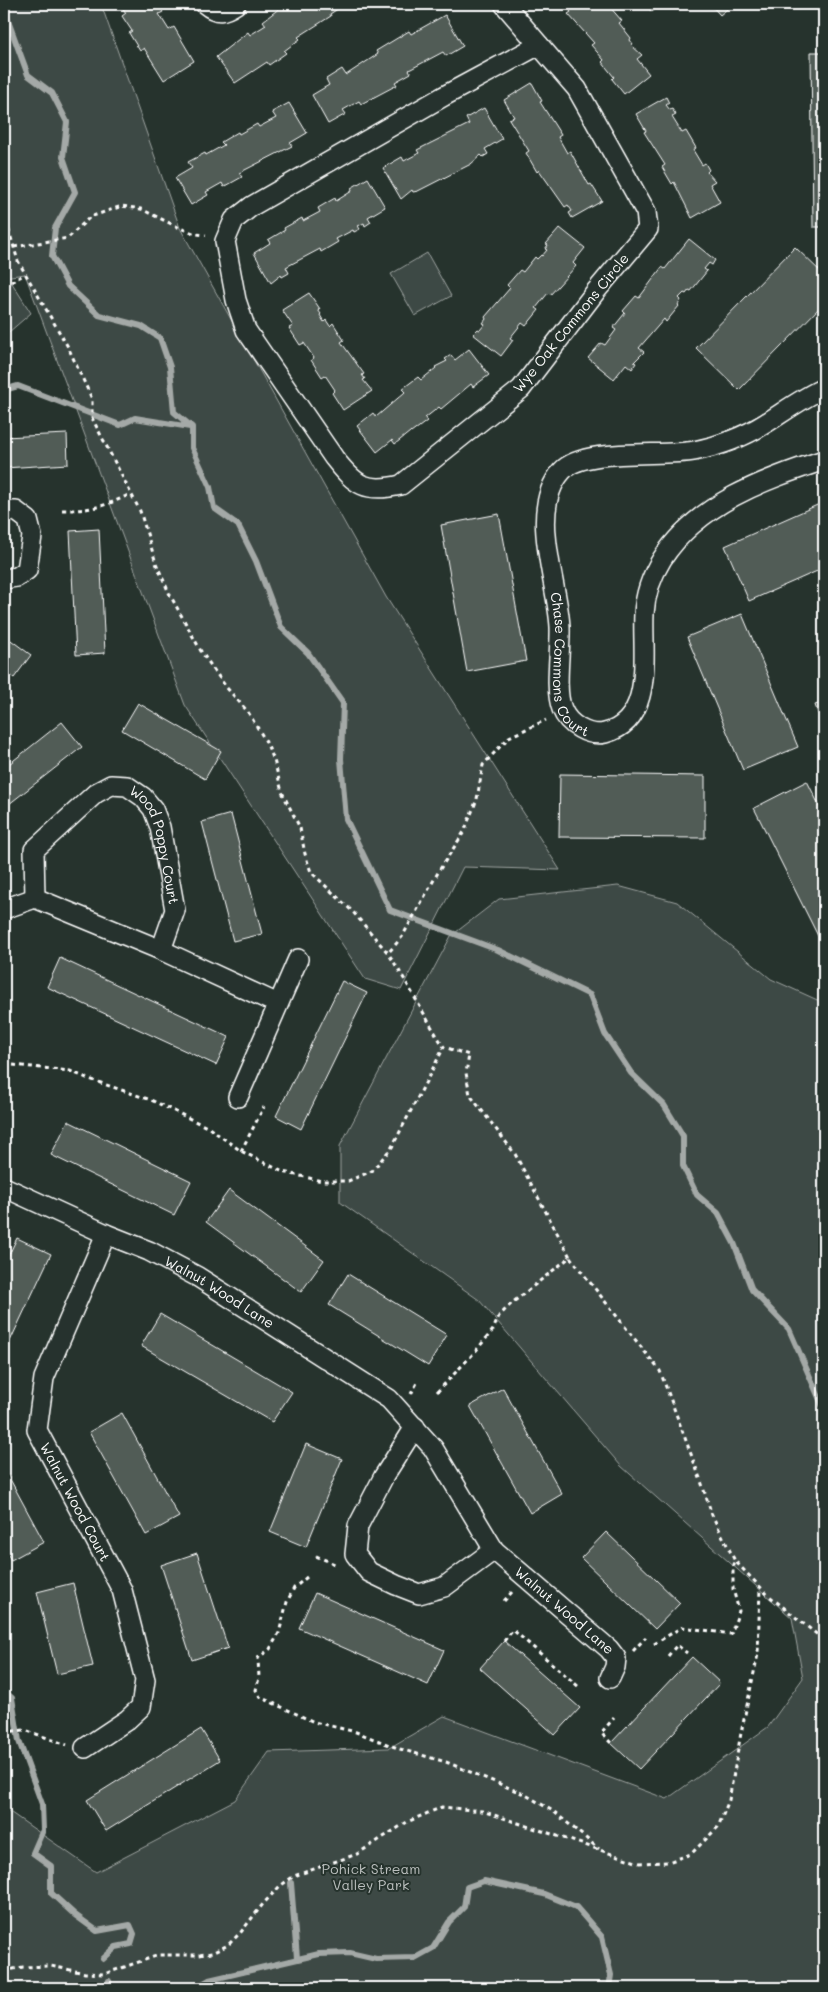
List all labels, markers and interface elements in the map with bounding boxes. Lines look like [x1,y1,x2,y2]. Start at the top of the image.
street label: Wye Oak Commons Circle [508,249,633,396]
street label: Chase Commons Court [546,591,592,741]
street label: Wood Poppy Court [126,781,184,905]
street label: Walnut Wood Lane [161,1251,278,1332]
street label: Walnut Wood Court [36,1439,115,1564]
street label: Walnut Wood Lane [511,1562,618,1658]
park label: Pohick Stream Valley Park [322,1859,420,1894]

